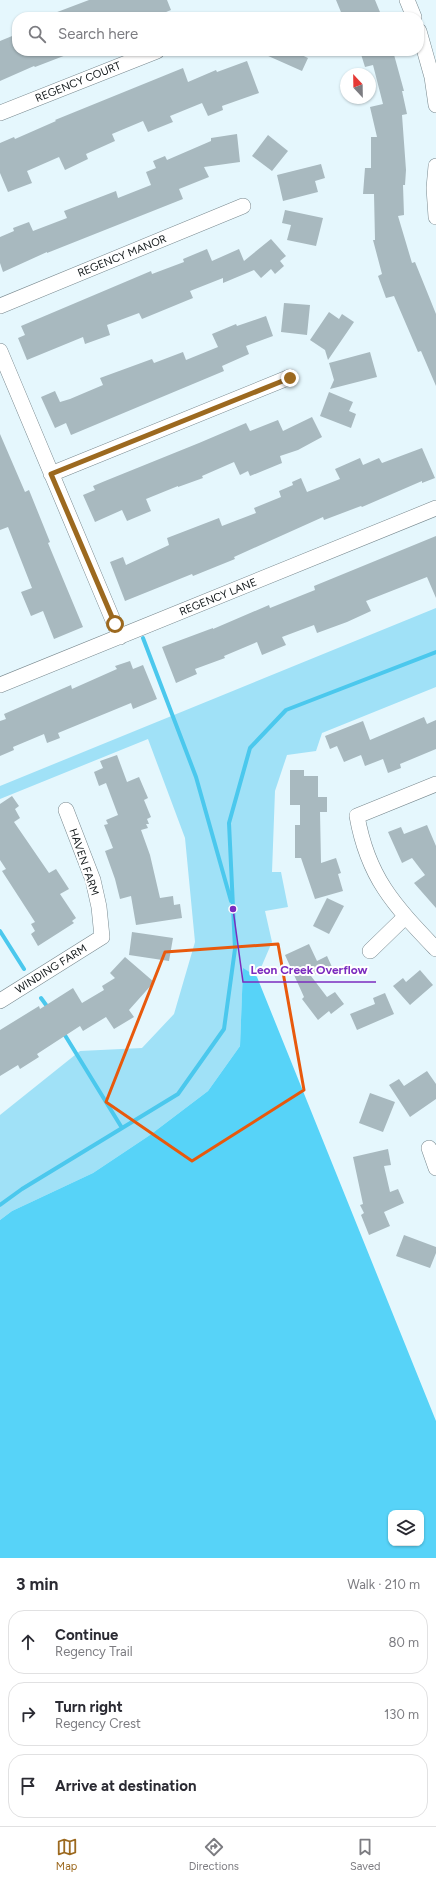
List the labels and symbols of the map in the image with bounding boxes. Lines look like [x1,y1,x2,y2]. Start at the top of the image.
street label: REGENCY COURT [33,59,123,105]
north arrow [340,68,376,104]
street label: REGENCY MANOR [76,232,168,280]
route end [281,369,299,387]
street label: REGENCY LANE [177,576,259,618]
route start [106,615,124,633]
street label: HAVEN FARM [66,827,102,897]
street label: WINDING FARM [13,942,89,996]
callout: Leon Creek Overflow [243,958,376,982]
text: Leon Creek Overflow [250,963,368,977]

